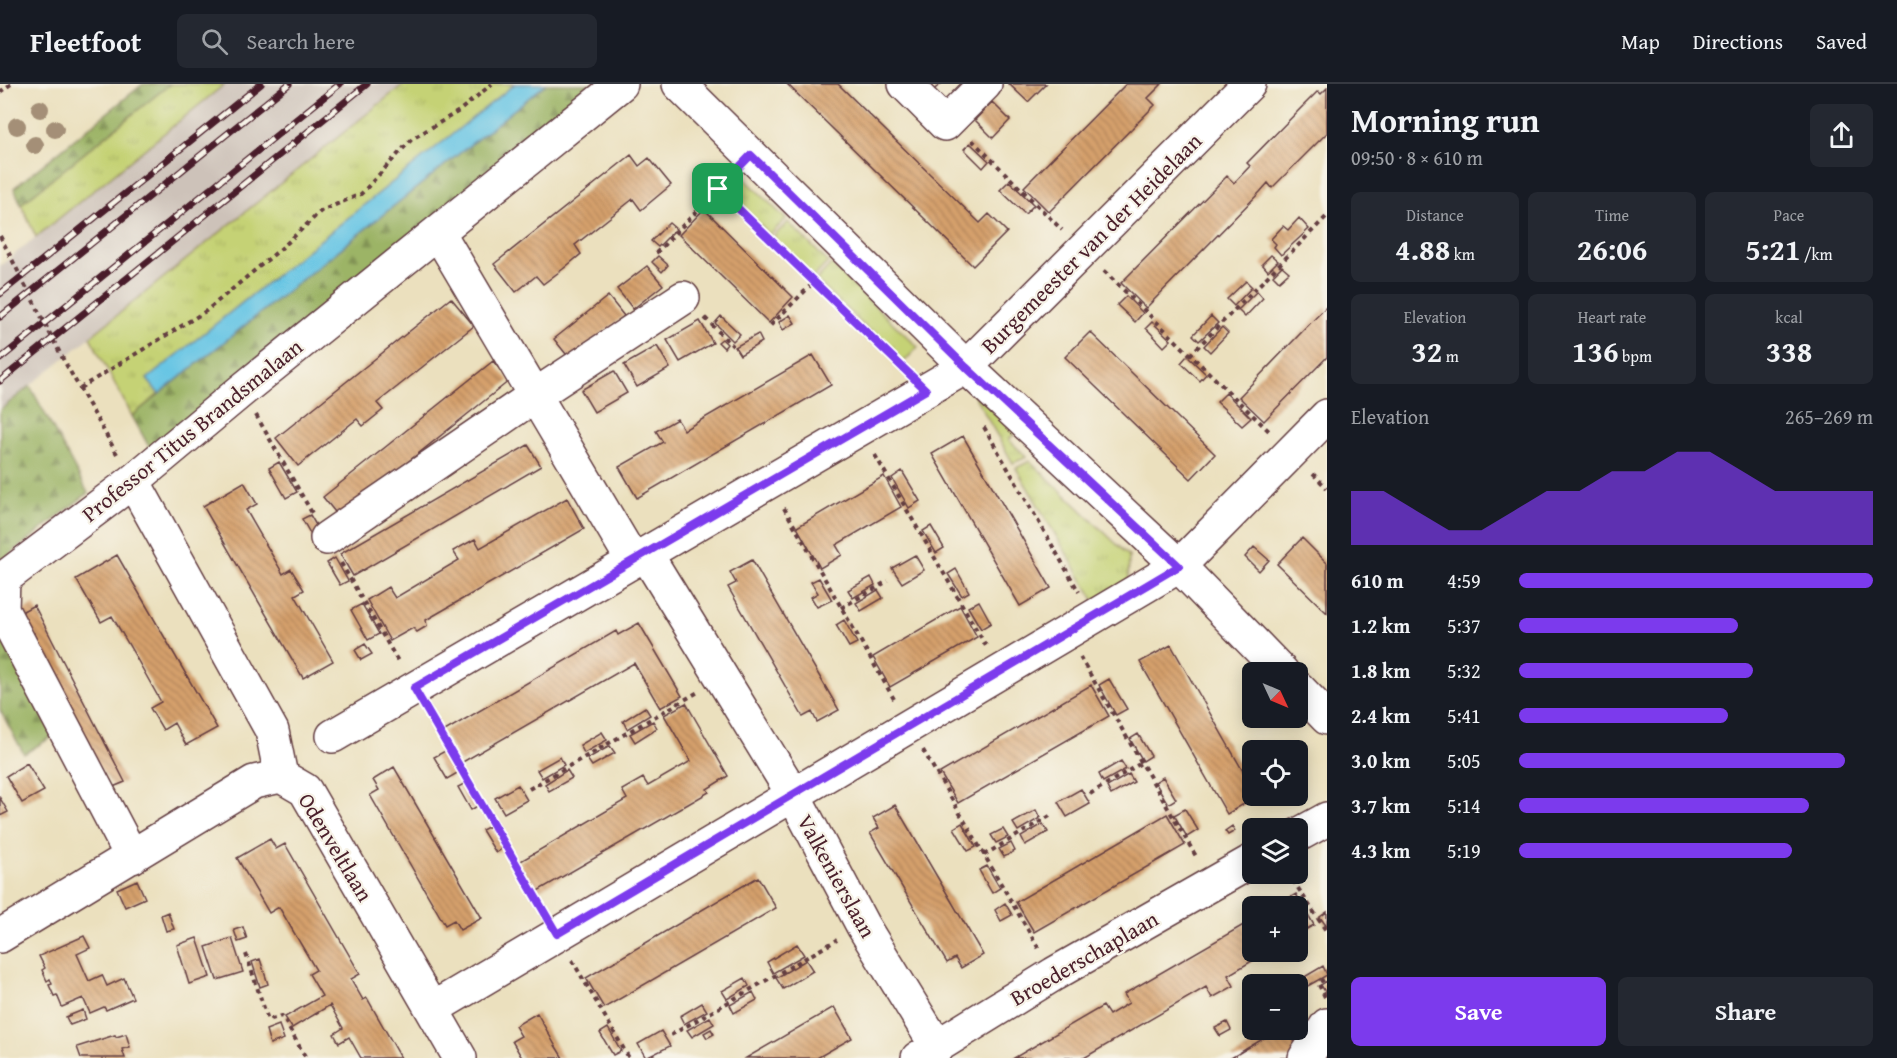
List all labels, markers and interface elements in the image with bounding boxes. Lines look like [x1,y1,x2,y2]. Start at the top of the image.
search box [177,14,597,68]
text: Fleetfoot [30,21,141,62]
icon: search [198,25,231,58]
text: Search here [246,25,355,57]
text: Map [1621,26,1660,57]
text: Directions [1693,26,1783,57]
text: Saved [1816,26,1867,57]
text: Morning run [1351,96,1540,144]
button: share [1810,104,1873,167]
street label: Burgemeester van der Heidelaan [973,125,1209,361]
text: 09:50 · 8 × 610 m [1351,143,1483,172]
pin [692,163,743,214]
icon: arrive [701,172,734,205]
text: Distance [1406,203,1464,227]
text: Time [1595,203,1629,227]
text: Pace [1774,203,1804,227]
text: 4.88 [1395,227,1450,271]
text: 26:06 [1577,227,1647,271]
text: 5:21 [1745,227,1800,271]
text: km [1450,242,1475,266]
text: /km [1800,242,1833,266]
text: Elevation [1404,305,1466,329]
text: Heart rate [1578,305,1646,329]
text: kcal [1775,305,1803,329]
text: 32 [1411,329,1442,373]
text: 136 [1572,329,1619,373]
text: 338 [1766,329,1812,373]
street label: Professor Titus Brandsmalaan [75,330,310,529]
text: m [1442,344,1459,368]
text: bpm [1619,344,1652,368]
text: Elevation [1351,402,1429,431]
text: 265–269 m [1785,402,1873,431]
text: 610 m [1351,566,1404,595]
text: 4:59 [1447,566,1481,595]
text: 1.2 km [1351,611,1410,640]
text: 5:37 [1447,611,1481,640]
text: 1.8 km [1351,656,1410,685]
text: 5:32 [1447,656,1481,685]
north arrow [1242,662,1308,728]
map controls [1242,662,1308,1040]
text: 2.4 km [1351,701,1410,730]
text: 5:41 [1447,701,1481,730]
button: locate [1242,740,1308,806]
text: 3.0 km [1351,746,1410,775]
text: 5:05 [1447,746,1481,775]
street label: Odenveltlaan [291,787,381,908]
text: 3.7 km [1351,791,1410,820]
text: 5:14 [1447,791,1481,820]
street label: Valkenierslaan [790,808,884,944]
button: layers [1242,818,1308,884]
text: 4.3 km [1351,836,1410,865]
text: 5:19 [1447,836,1481,865]
button: + [1242,896,1308,962]
street label: Broederschaplaan [1004,902,1164,1013]
button: − [1242,974,1308,1040]
button: Save [1351,977,1606,1046]
button: Share [1618,977,1873,1046]

